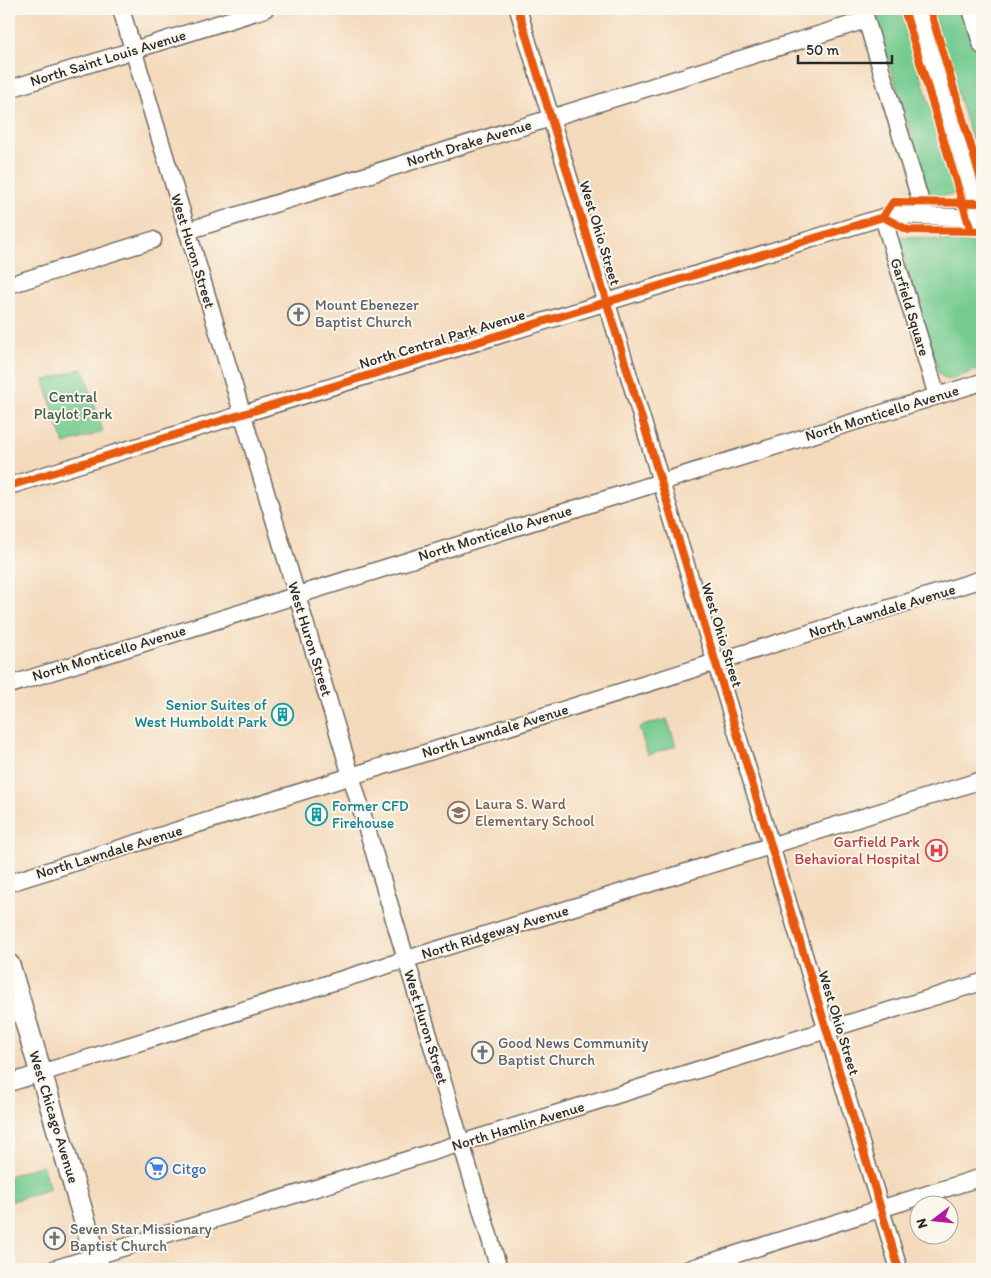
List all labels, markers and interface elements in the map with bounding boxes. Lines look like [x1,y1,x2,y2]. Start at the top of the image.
street label: North Saint Louis Avenue [28,26,188,90]
scale bar [798,32,892,64]
text: 50 m [806,41,839,59]
street label: North Drake Avenue [404,115,534,171]
street label: West Ohio Street [576,179,625,288]
street label: West Huron Street [167,191,219,311]
street label: Garfield Square [887,256,933,358]
place label: Mount Ebenezer Baptist Church [315,296,419,331]
church icon: Mount Ebenezer Baptist Church [287,302,311,326]
street label: North Central Park Avenue [357,305,527,373]
street label: North Monticello Avenue [803,381,961,445]
park label: Central Playlot Park [34,388,112,423]
street label: North Monticello Avenue [416,501,574,565]
street label: West Huron Street [284,579,336,699]
street label: North Lawndale Avenue [807,580,957,642]
street label: West Ohio Street [698,581,747,690]
street label: North Monticello Avenue [30,621,188,685]
place label: Senior Suites of West Humboldt Park [135,696,267,731]
street label: North Lawndale Avenue [420,700,570,762]
building icon: Senior Suites of West Humboldt Park [271,702,295,726]
place label: Laura S. Ward Elementary School [475,795,595,830]
place label: Former CFD Firehouse [332,797,409,832]
school or university icon: Laura S. Ward Elementary School [447,801,471,825]
building icon: Former CFD Firehouse [304,803,328,827]
street label: North Lawndale Avenue [34,821,184,883]
place label: Garfield Park Behavioral Hospital [795,833,921,868]
hospital icon: Garfield Park Behavioral Hospital [924,839,948,863]
street label: North Ridgeway Avenue [419,901,571,963]
street label: West Huron Street [400,967,452,1087]
street label: West Ohio Street [815,969,864,1078]
place label: Good News Community Baptist Church [498,1034,648,1069]
church icon: Good News Community Baptist Church [470,1040,494,1064]
street label: West Chicago Avenue [25,1049,83,1185]
street label: North Hamlin Avenue [449,1097,587,1155]
supermarket icon: Citgo [144,1157,168,1181]
place label: Citgo [172,1160,206,1178]
north arrow [908,1196,958,1246]
text: N [913,1217,931,1230]
place label: Seven Star Missionary Baptist Church [70,1220,212,1255]
church icon: Seven Star Missionary Baptist Church [42,1226,66,1250]

